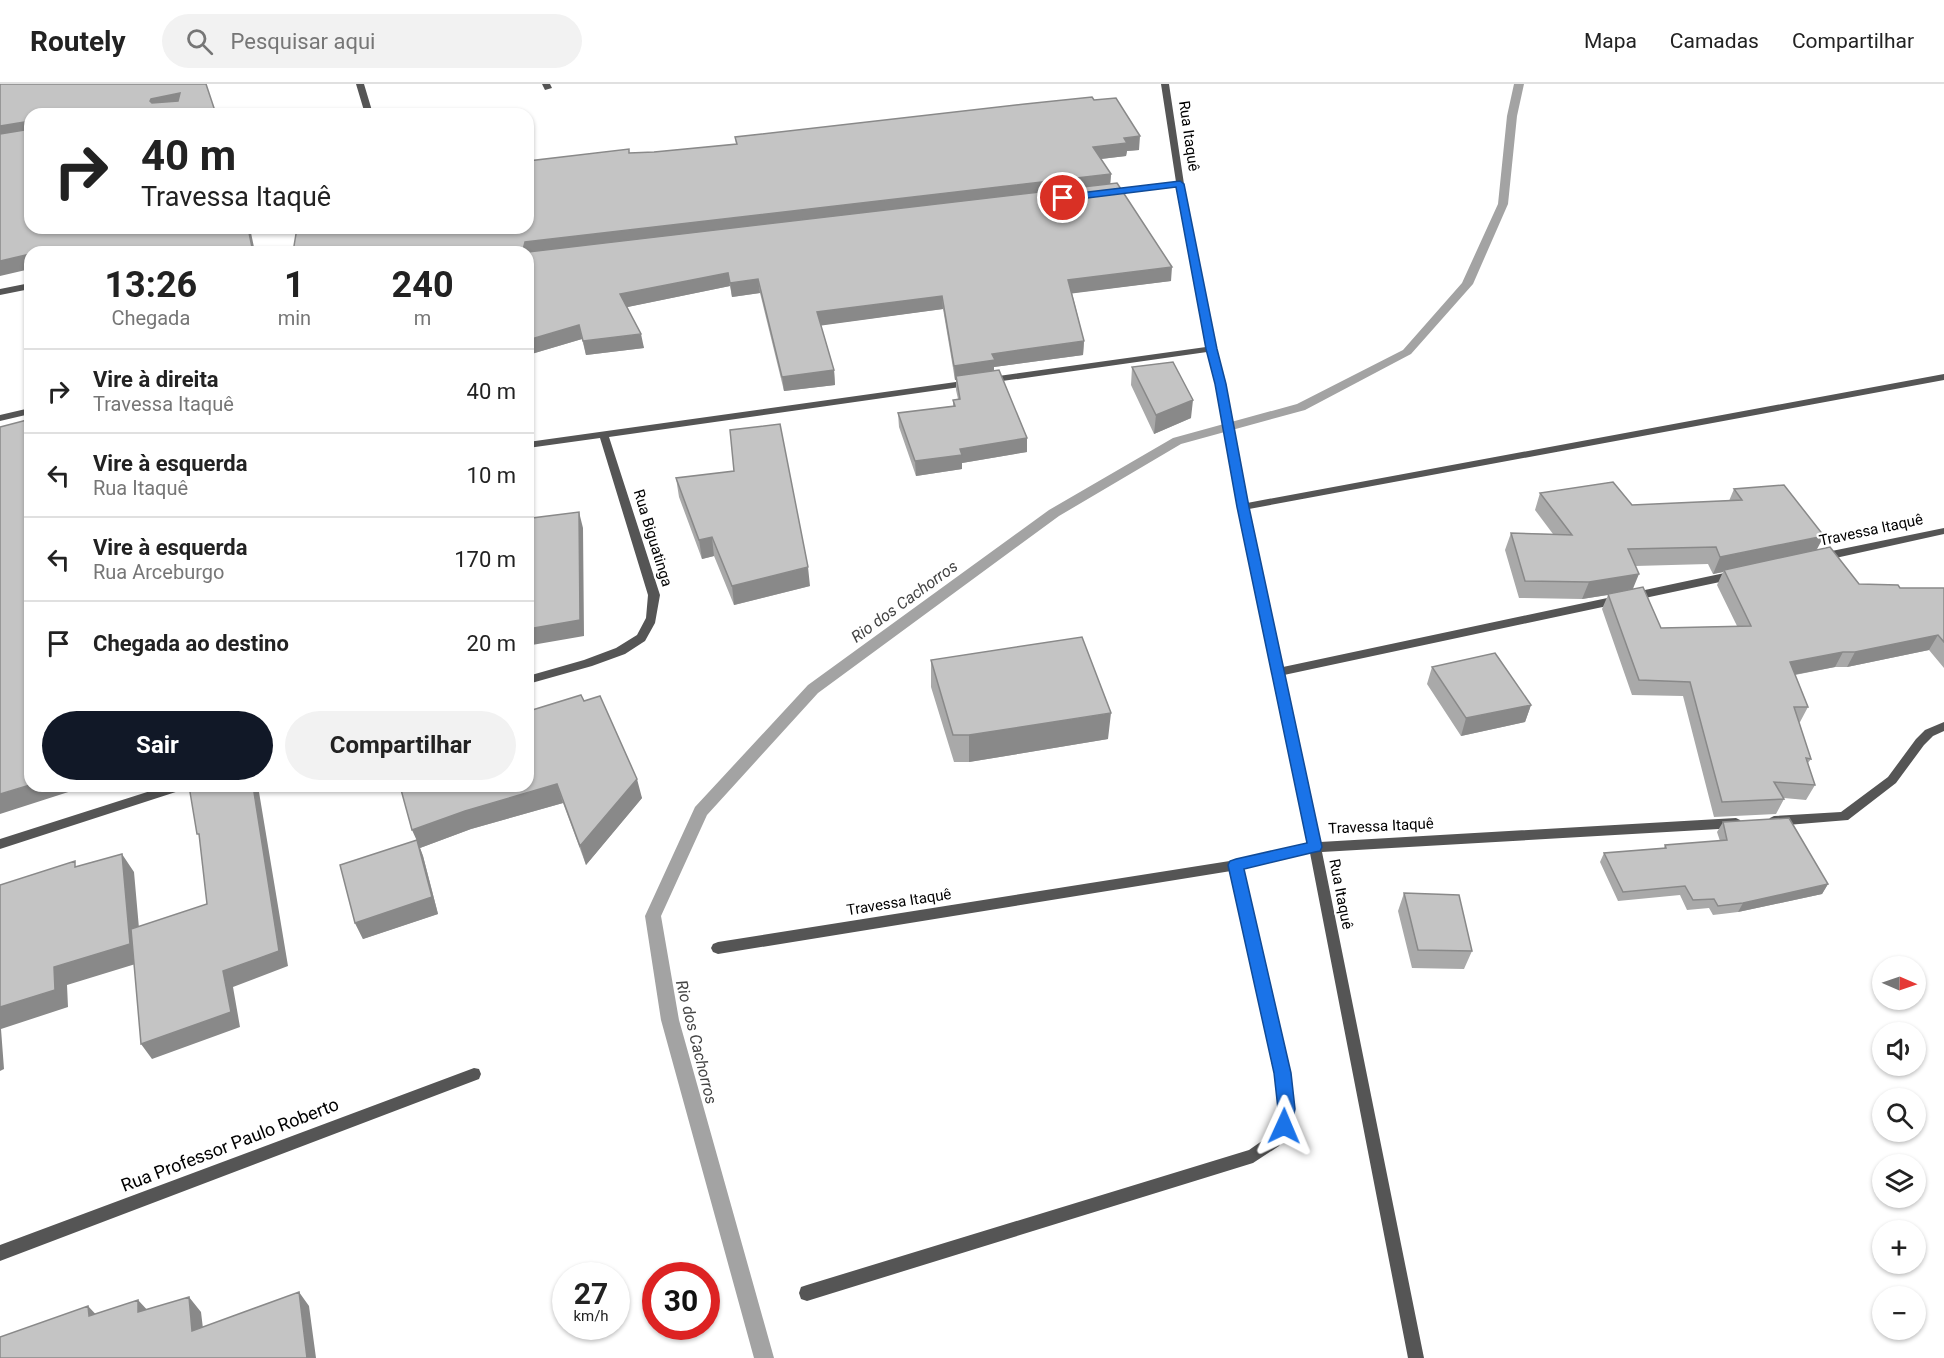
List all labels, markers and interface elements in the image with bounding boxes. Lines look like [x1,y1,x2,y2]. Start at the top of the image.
search box [162,14,582,68]
text: Routely [30,25,126,58]
icon: search [183,25,216,58]
text: Pesquisar aqui [231,29,375,54]
text: Mapa [1584,29,1637,53]
text: Camadas [1670,29,1759,53]
text: Compartilhar [1792,29,1914,53]
street label: Rua Itaquê [1175,99,1203,173]
text: 40 m [141,131,236,180]
icon: right [42,132,120,210]
pin [1037,172,1088,223]
text: Travessa Itaquê [141,181,331,213]
icon: arrive [1046,181,1079,214]
text: 13:26 [104,264,197,306]
text: 1 [284,264,305,306]
text: 240 [392,264,454,306]
text: Chegada [111,306,190,330]
text: min [278,306,311,330]
text: m [414,306,431,330]
text: Vire à direita [93,367,219,392]
icon: right [42,375,75,408]
text: 40 m [467,379,516,404]
text: Travessa Itaquê [93,392,234,416]
text: Vire à esquerda [93,451,247,476]
icon: left [42,459,75,492]
text: 10 m [467,463,516,488]
text: Rua Itaquê [93,476,188,500]
street label: Rua Biguatinga [630,487,676,589]
street label: Travessa Itaquê [1817,510,1925,550]
text: Vire à esquerda [93,535,247,560]
icon: left [42,543,75,576]
text: 170 m [454,547,516,572]
water label: Rio dos Cachorros [847,556,961,646]
text: Rua Arceburgo [93,560,224,584]
icon: arrive [42,627,75,660]
text: Chegada ao destino [93,631,289,656]
text: 20 m [467,631,516,656]
button: Sair [42,711,273,780]
button: Compartilhar [285,711,516,780]
street label: Travessa Itaquê [1328,814,1434,838]
street label: Rua Itaquê [1325,857,1357,931]
street label: Travessa Itaquê [845,885,953,919]
north arrow [1872,956,1926,1010]
map controls [1872,956,1926,1340]
water label: Rio dos Cachorros [672,978,721,1106]
button: sound [1872,1022,1926,1076]
button: search [1872,1088,1926,1142]
street label: Rua Professor Paulo Roberto [118,1093,342,1196]
position arrow [1252,1094,1316,1158]
button: layers [1872,1154,1926,1208]
button: + [1872,1220,1926,1274]
speed limit sign: 30 [642,1262,720,1340]
text: 27 [574,1276,608,1311]
button: − [1872,1286,1926,1340]
text: km/h [573,1307,609,1325]

